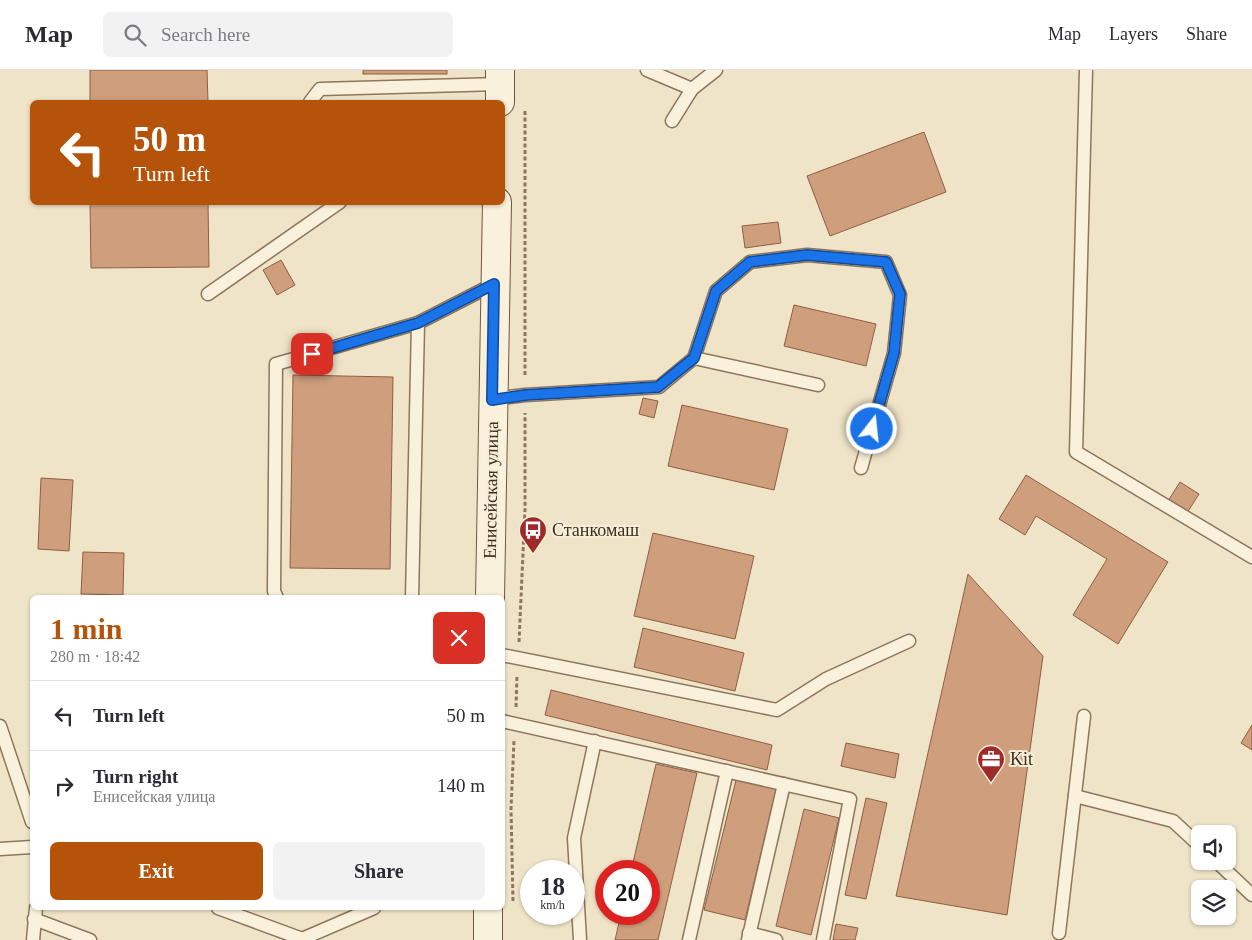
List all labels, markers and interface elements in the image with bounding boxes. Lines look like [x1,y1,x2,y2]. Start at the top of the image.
search box [103,12,453,57]
text: Map [25,21,73,47]
icon: search [121,21,149,49]
text: Search here [161,24,250,45]
text: Map [1048,24,1081,44]
text: Layers [1109,24,1158,44]
text: Share [1186,24,1227,44]
icon: left [50,120,115,185]
text: 50 m [133,120,206,159]
text: Turn left [133,161,210,186]
pin [291,333,333,375]
icon: arrive [298,340,326,368]
position arrow [845,402,897,454]
street label: Енисейская улица [480,421,502,559]
bus stop icon: Станкомаш [518,515,548,554]
place label: Станкомаш [552,520,639,540]
text: 1 min [50,612,123,645]
button: close [433,612,485,664]
text: 280 m · 18:42 [50,648,140,665]
icon: left [50,702,78,730]
text: Turn left [93,705,165,726]
text: 50 m [446,705,485,726]
office icon: Kit [976,744,1006,783]
place label: Kit [1010,749,1033,769]
text: Turn right [93,766,178,787]
icon: right [50,772,78,800]
text: 140 m [437,775,485,796]
text: Енисейская улица [93,788,215,805]
map controls [1191,825,1236,925]
button: sound [1191,825,1236,870]
button: Exit [50,842,263,900]
button: Share [273,842,485,900]
speed limit sign: 20 [595,860,660,925]
text: 18 [540,873,565,900]
button: layers [1191,880,1236,925]
text: km/h [540,898,565,912]

